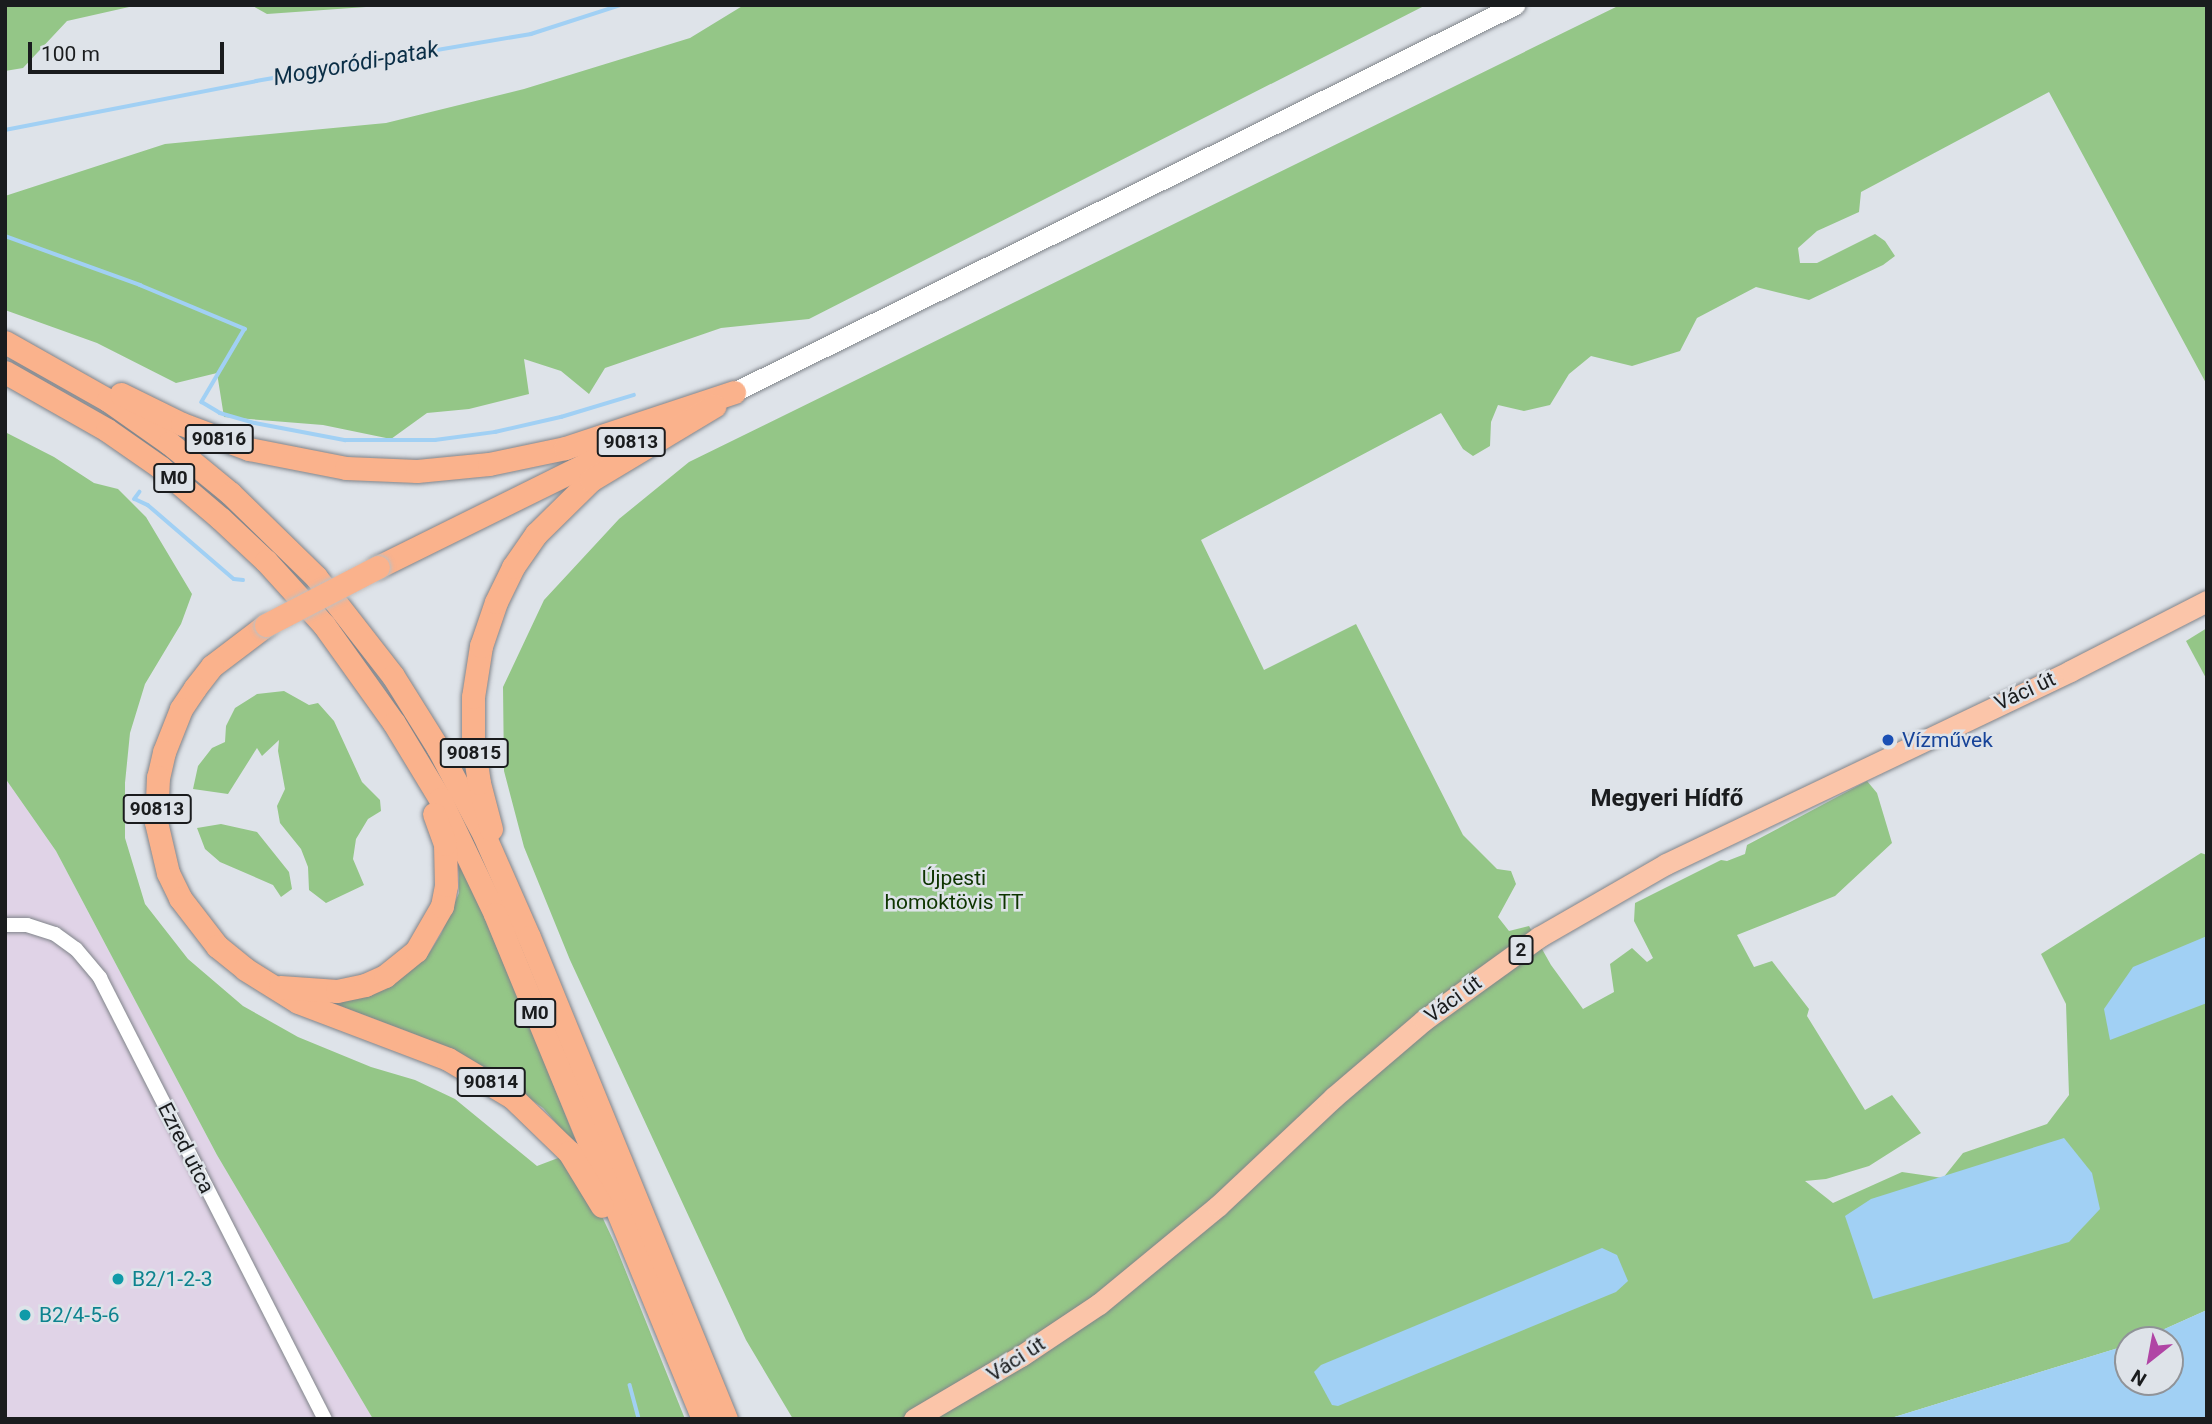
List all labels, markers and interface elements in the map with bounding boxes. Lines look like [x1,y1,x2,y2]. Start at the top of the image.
scale bar [32,28,228,72]
water label: Mogyoródi-patak [271,36,441,92]
text: 100 m [41,42,100,66]
road number: 90816 [184,424,254,454]
road number: 90813 [596,426,666,458]
road number: M0 [153,463,195,494]
street label: Váci út [1991,666,2059,716]
place label: Vízművek [1902,727,1993,753]
marker: Vízművek [1880,732,1896,748]
road number: 90815 [439,738,509,768]
district label: Megyeri Hídfő [1591,785,1743,813]
road number: 90813 [122,794,192,824]
park label: Újpesti homoktövis TT [884,865,1024,915]
road number: 2 [1507,934,1535,966]
street label: Váci út [1420,970,1486,1028]
road number: M0 [514,998,556,1028]
road number: 90814 [456,1066,526,1098]
street label: Ezred utca [152,1098,220,1198]
place label: B2/1-2-3 [132,1266,213,1292]
marker: B2/1-2-3 [110,1271,126,1287]
place label: B2/4-5-6 [39,1302,120,1328]
marker: B2/4-5-6 [17,1307,33,1323]
north arrow [2114,1326,2184,1396]
street label: Váci út [982,1331,1050,1387]
text: N [2127,1364,2151,1391]

